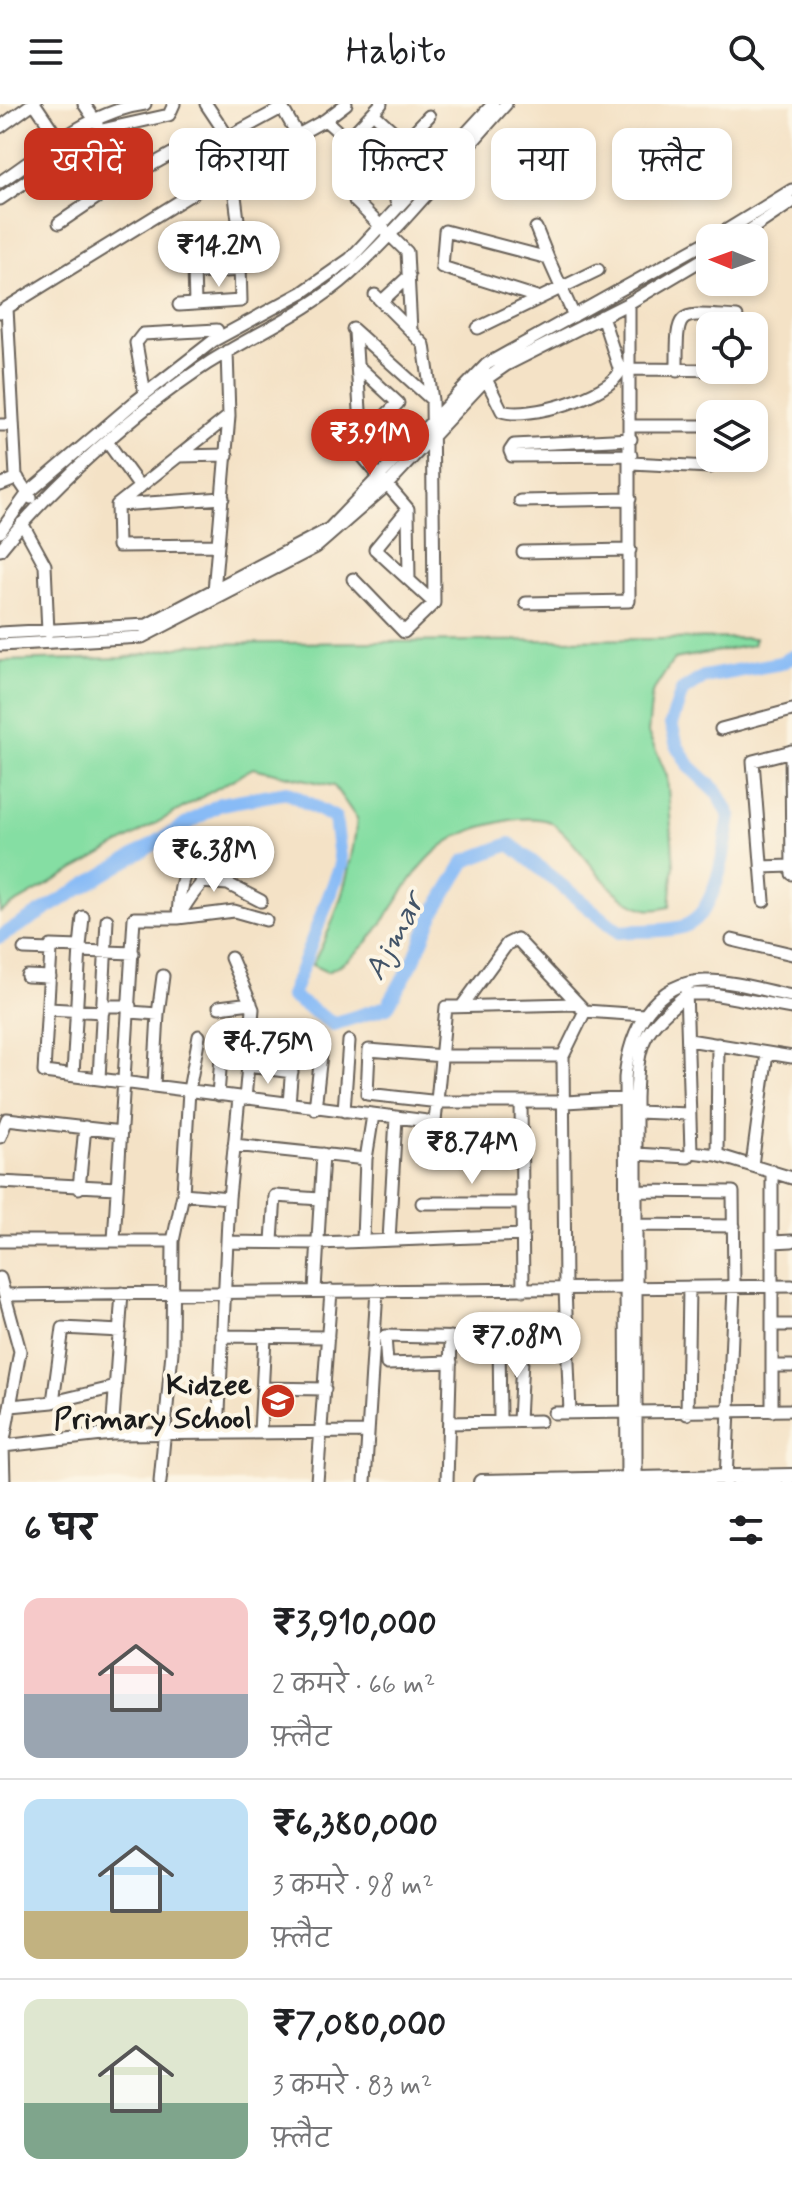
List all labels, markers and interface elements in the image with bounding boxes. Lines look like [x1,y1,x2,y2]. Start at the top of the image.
text: Habito [346,29,446,76]
icon: menu [24,30,68,74]
icon: search [724,30,768,74]
chip: खरीदें [24,128,153,200]
chip: किराया [169,128,316,200]
chip: फ़िल्टर [332,128,475,200]
chip: नया [491,128,596,200]
chip: फ़्लैट [612,128,732,200]
pin: ₹14.2M [154,221,284,289]
north arrow [696,224,768,296]
map controls [696,224,768,472]
text: ₹14.2M [176,230,262,264]
button: locate [696,312,768,384]
button: layers [696,400,768,472]
pin: ₹3.91M [305,409,435,477]
text: ₹3.91M [329,418,411,452]
pin: ₹6.38M [149,826,279,894]
text: ₹6.38M [171,835,257,869]
water label: Ajmar [354,883,437,988]
pin: ₹4.75M [203,1018,333,1086]
text: ₹4.75M [223,1027,313,1061]
pin: ₹8.74M [407,1118,537,1186]
text: ₹8.74M [426,1127,518,1161]
pin: ₹7.08M [452,1312,582,1380]
text: ₹7.08M [472,1321,562,1355]
place label: Kidzee Primary School [54,1366,252,1439]
school or university icon: Kidzee Primary School [259,1382,297,1420]
text: 6 घर [24,1507,96,1552]
icon: filters [724,1508,768,1552]
text: ₹3,910,000 [272,1602,437,1647]
icon: home [88,1630,184,1726]
text: 2 कमरे · 66 m² [272,1669,435,1703]
text: फ़्लैट [272,1722,331,1756]
text: ₹6,380,000 [272,1803,438,1848]
icon: home [88,1831,184,1927]
text: 3 कमरे · 98 m² [272,1870,434,1904]
text: फ़्लैट [272,1923,331,1957]
text: ₹7,080,000 [272,2003,446,2048]
icon: home [88,2031,184,2127]
text: 3 कमरे · 83 m² [272,2070,432,2104]
text: फ़्लैट [272,2123,331,2157]

